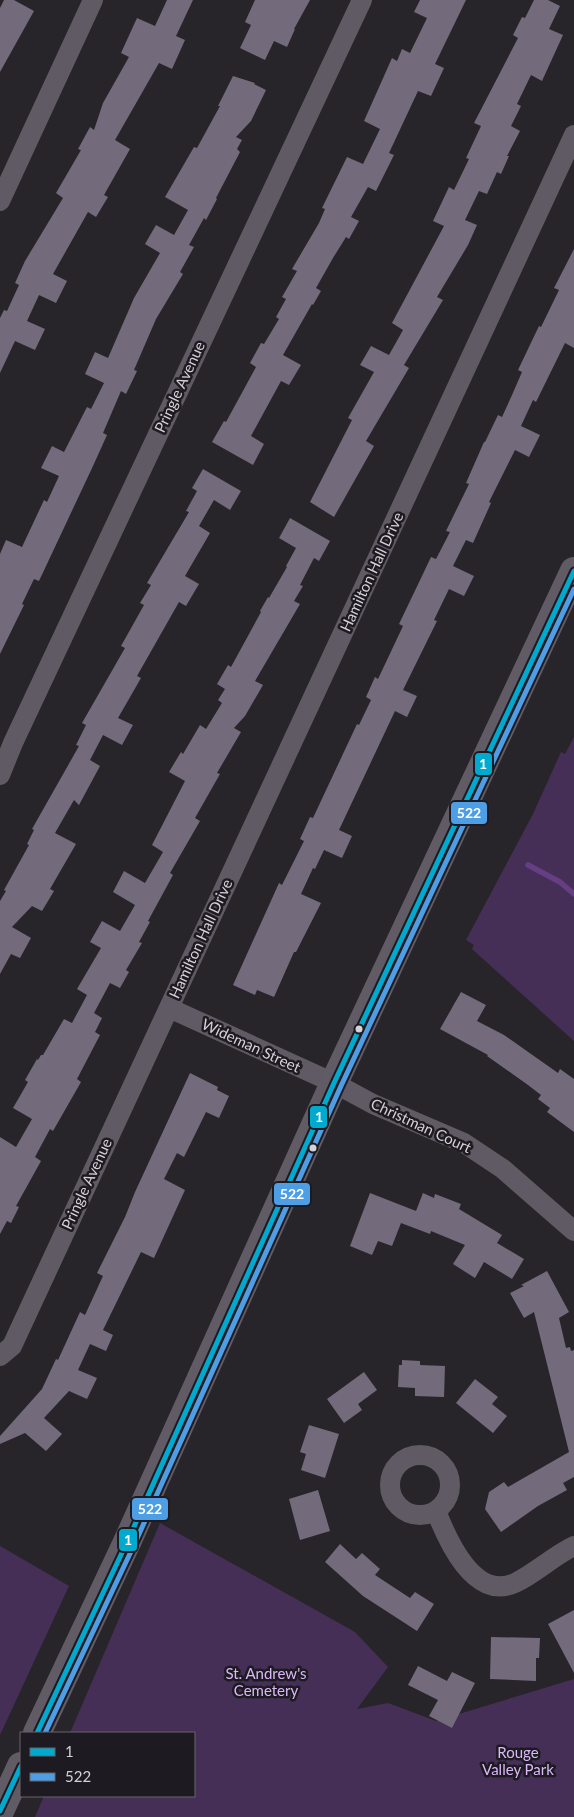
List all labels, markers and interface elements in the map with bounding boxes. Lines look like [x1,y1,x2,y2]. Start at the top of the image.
street label: Pringle Avenue [150,338,208,435]
street label: Hamilton Hall Drive [336,509,407,634]
line badge: 1 [474,752,493,776]
text: 1 [479,755,487,772]
line badge: 522 [450,801,488,825]
text: 522 [457,804,481,821]
street label: Hamilton Hall Drive [165,876,236,1001]
street label: Wideman Street [199,1014,304,1076]
unlabelled marker [354,1024,364,1034]
street label: Christman Court [368,1094,475,1157]
line badge: 1 [309,1105,328,1129]
text: 1 [315,1108,323,1125]
street label: Pringle Avenue [57,1135,115,1232]
unlabelled marker [308,1143,318,1153]
line badge: 522 [273,1182,311,1206]
text: 522 [280,1185,304,1202]
line badge: 522 [131,1497,169,1521]
text: 522 [138,1500,162,1517]
line badge: 1 [118,1528,138,1552]
text: 1 [124,1531,132,1548]
park label: St. Andrew's Cemetery [225,1664,307,1699]
legend [20,1732,195,1797]
text: 1 [65,1742,74,1760]
park label: Rouge Valley Park [482,1743,554,1778]
text: 522 [65,1767,91,1785]

